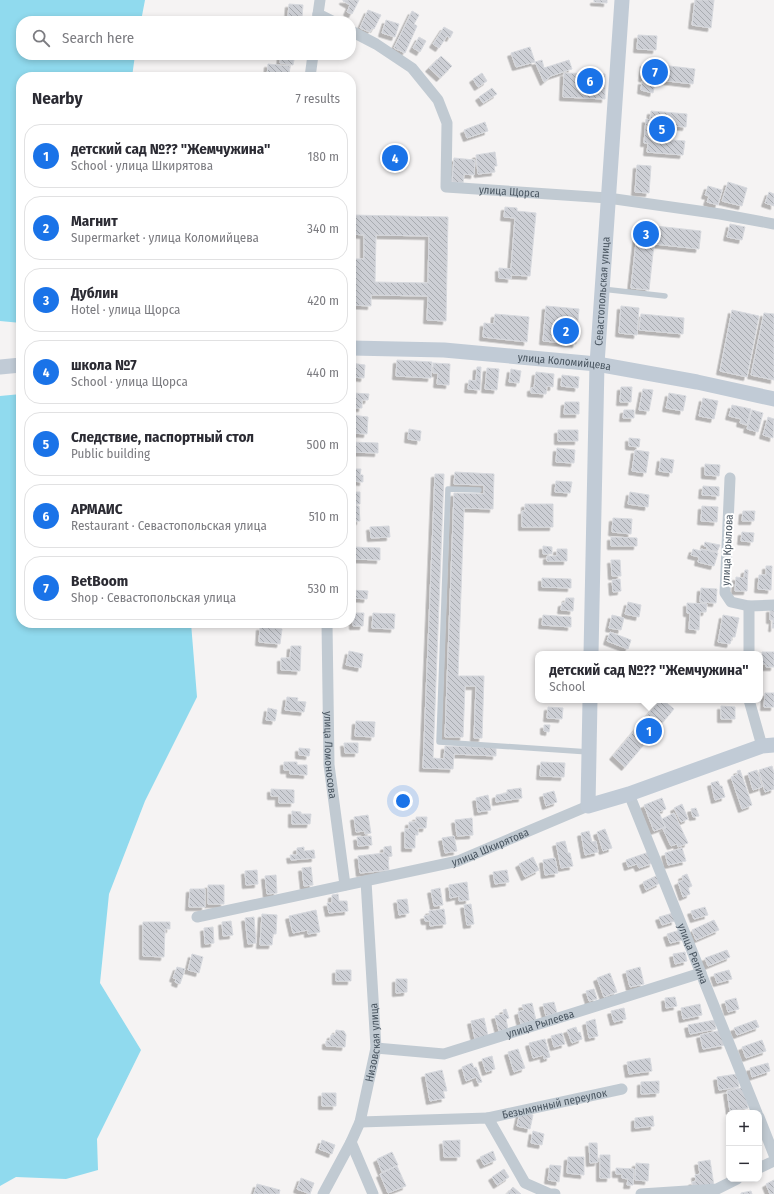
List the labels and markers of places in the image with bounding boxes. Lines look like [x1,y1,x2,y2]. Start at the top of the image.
pin: 7 [642,57,668,87]
pin: 6 [577,66,603,96]
pin: 5 [649,114,675,144]
pin: 4 [382,143,408,173]
pin: 3 [633,219,659,249]
pin: 2 [553,316,579,346]
pin: 1 [636,716,662,746]

